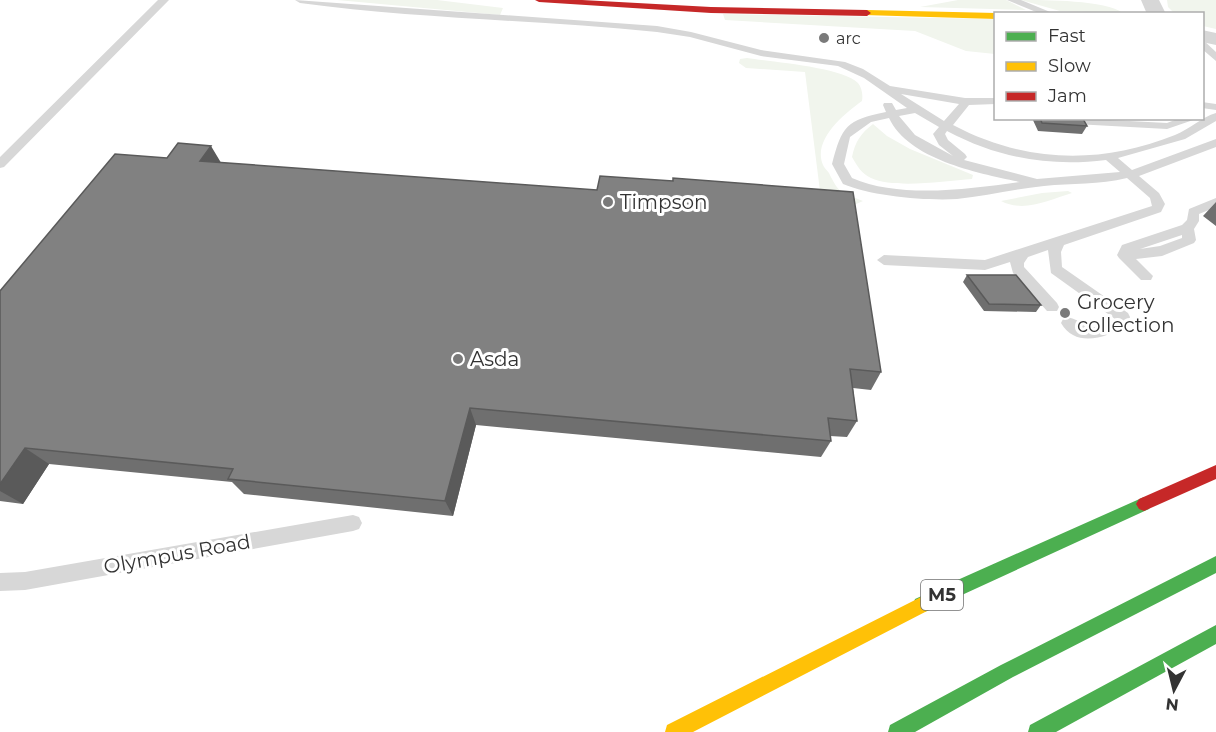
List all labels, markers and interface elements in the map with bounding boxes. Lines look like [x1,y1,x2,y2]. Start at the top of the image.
legend [994,12,1204,120]
text: Fast [1048,25,1086,47]
place label: arc [836,29,861,48]
marker: arc [817,31,831,45]
text: Slow [1048,55,1091,77]
text: Jam [1047,85,1087,107]
place label: Timpson [620,190,707,214]
marker: Timpson [601,195,615,209]
place label: Grocery collection [1077,290,1174,337]
marker: Grocery collection [1058,306,1072,320]
place label: Asda [470,347,519,371]
marker: Asda [451,352,465,366]
street label: Olympus Road [102,529,252,579]
road number: M5 [921,580,963,610]
north arrow [1144,660,1204,720]
text: N [1165,694,1180,715]

